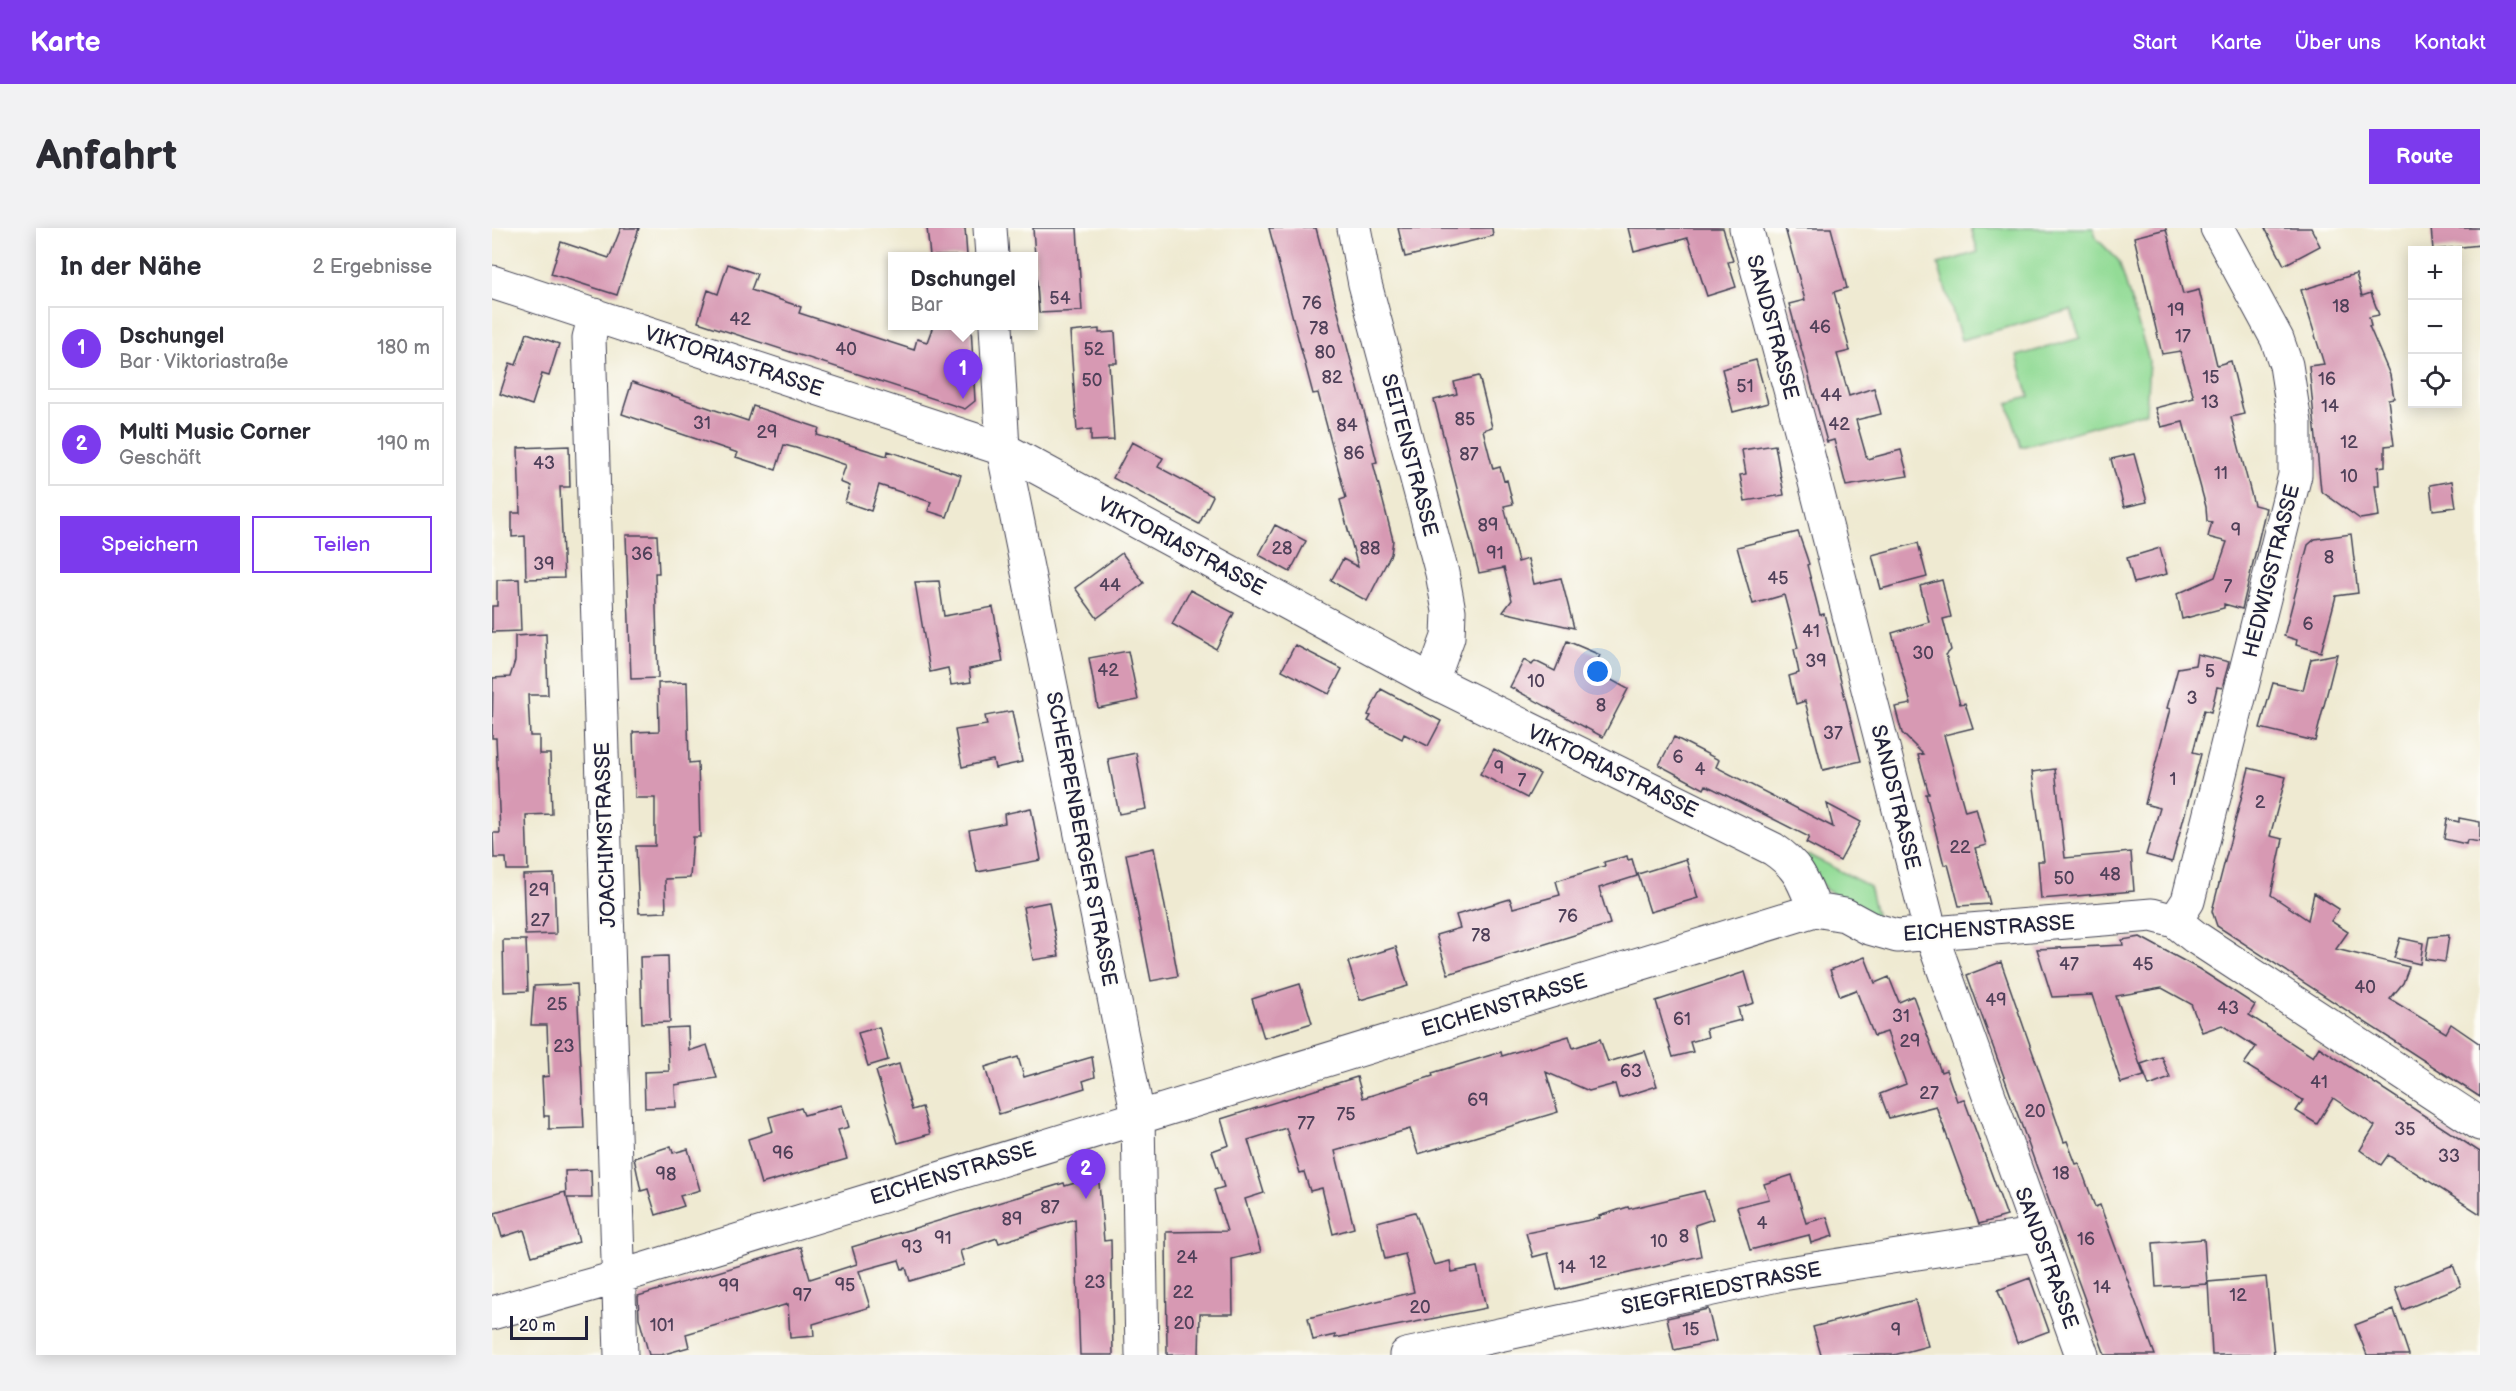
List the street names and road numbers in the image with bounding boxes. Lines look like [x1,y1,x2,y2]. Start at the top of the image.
street label: SANDSTRASSE [1741,252,1804,402]
street label: VIKTORIASTRASSE [641,321,826,402]
street label: SEITENSTRASSE [1376,371,1443,539]
street label: HEDWIGSTRASSE [2238,482,2305,660]
street label: VIKTORIASTRASSE [1094,492,1270,601]
street label: SCHERPENBERGER STRASSE [1041,690,1122,988]
street label: VIKTORIASTRASSE [1523,719,1702,824]
street label: SANDSTRASSE [1865,722,1926,872]
street label: JOACHIMSTRASSE [590,742,621,928]
street label: EICHENSTRASSE [1902,910,2076,947]
street label: EICHENSTRASSE [1418,968,1590,1043]
street label: EICHENSTRASSE [867,1136,1039,1211]
street label: SANDSTRASSE [2009,1184,2084,1332]
street label: SIEGFRIEDSTRASSE [1619,1257,1823,1320]

